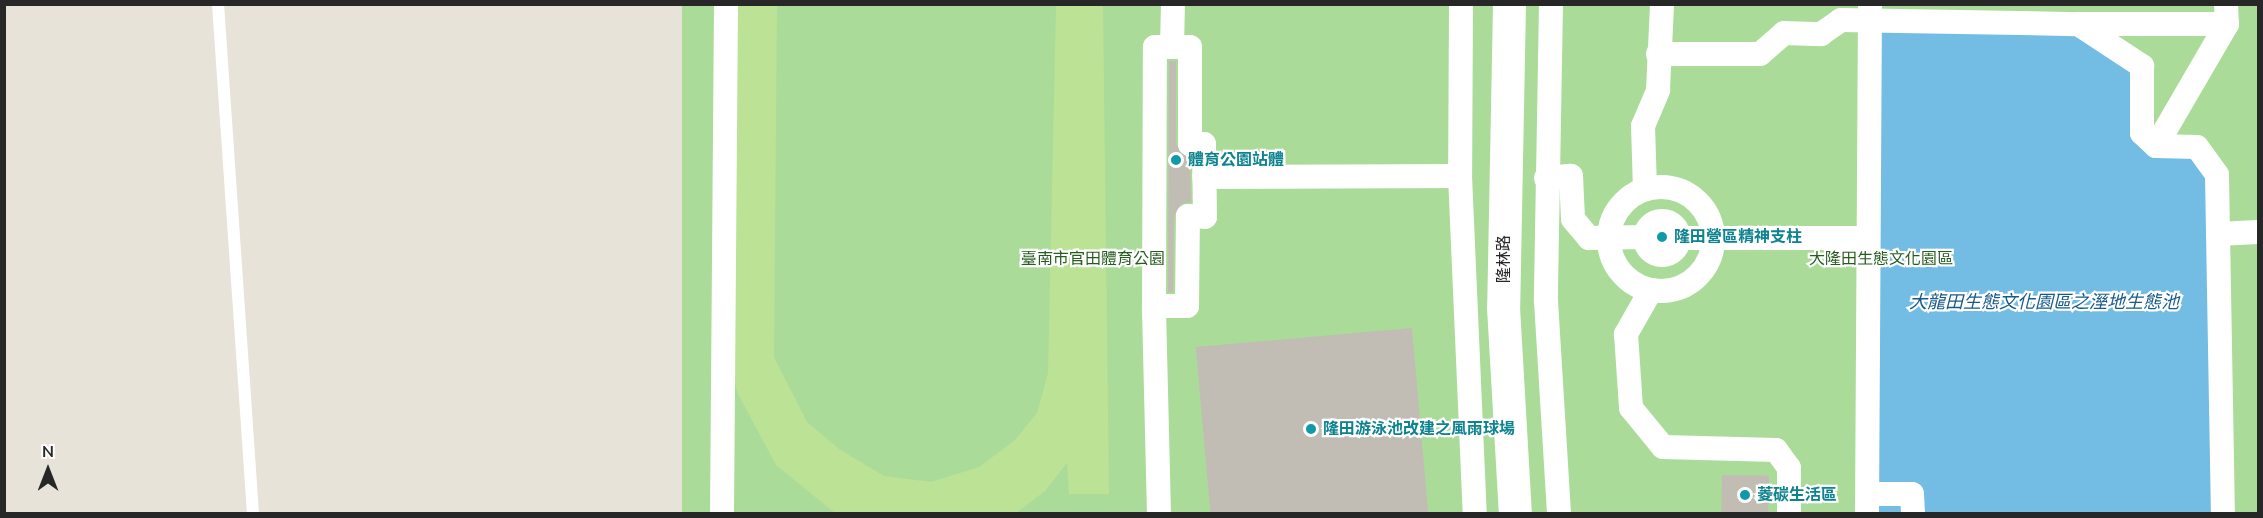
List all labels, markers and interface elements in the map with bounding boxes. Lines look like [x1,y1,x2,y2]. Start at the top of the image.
place label: 體育公園站體 [1188,150,1284,170]
marker: 體育公園站體 [1169,153,1183,167]
place label: 隆田營區精神支柱 [1674,227,1802,247]
marker: 隆田營區精神支柱 [1655,230,1669,244]
street label: 隆林路 [1494,235,1514,283]
park label: 臺南市官田體育公園 [1021,249,1165,269]
park label: 大隆田生態文化園區 [1809,249,1953,269]
water label: 大龍田生態文化園區之溼地生態池 [1909,291,2179,313]
place label: 隆田游泳池改建之風雨球場 [1323,419,1515,439]
marker: 隆田游泳池改建之風雨球場 [1304,422,1318,436]
north arrow [18,440,78,500]
text: N [42,441,54,463]
place label: 菱碳生活區 [1757,485,1837,505]
marker: 菱碳生活區 [1738,488,1752,502]

